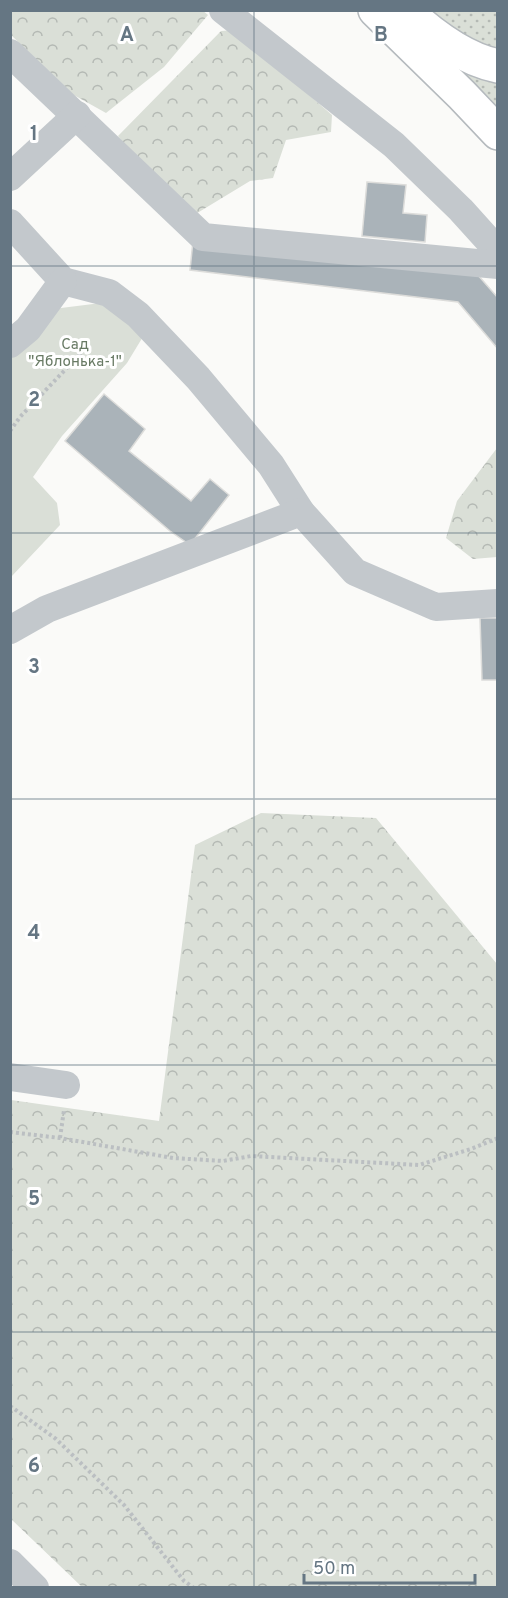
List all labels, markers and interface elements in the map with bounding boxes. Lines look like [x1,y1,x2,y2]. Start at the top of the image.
text: A [120,23,134,49]
text: B [374,23,388,49]
text: 1 [30,122,38,148]
park label: Сад "Яблонька-1" [28,336,122,372]
text: 2 [28,388,40,414]
text: 3 [28,655,40,681]
text: 4 [28,921,40,947]
text: 5 [28,1187,40,1213]
text: 6 [28,1454,40,1480]
scale bar [304,1547,475,1585]
text: 50 m [313,1558,355,1581]

